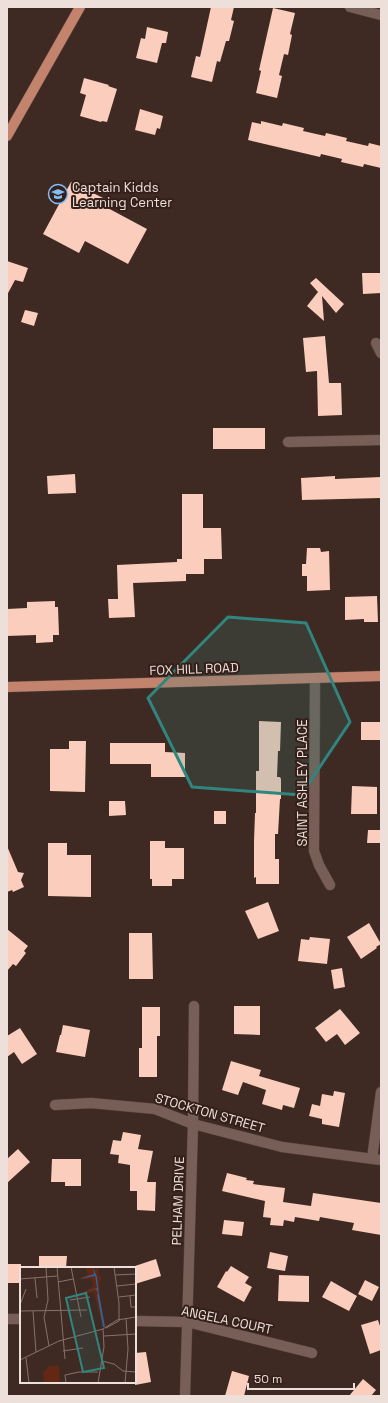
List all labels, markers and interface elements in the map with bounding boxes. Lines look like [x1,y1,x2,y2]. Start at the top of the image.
place label: Captain Kidds Learning Center [72,179,172,211]
school or university icon: Captain Kidds Learning Center [47,183,69,205]
street label: FOX HILL ROAD [149,659,239,679]
street label: SAINT ASHLEY PLACE [294,719,311,847]
street label: STOCKTON STREET [153,1089,267,1137]
street label: PELHAM DRIVE [168,1156,188,1246]
inset map [20,1267,136,1383]
street label: ANGELA COURT [180,1302,274,1338]
scale bar [248,1365,354,1391]
text: 50 m [254,1371,282,1387]

